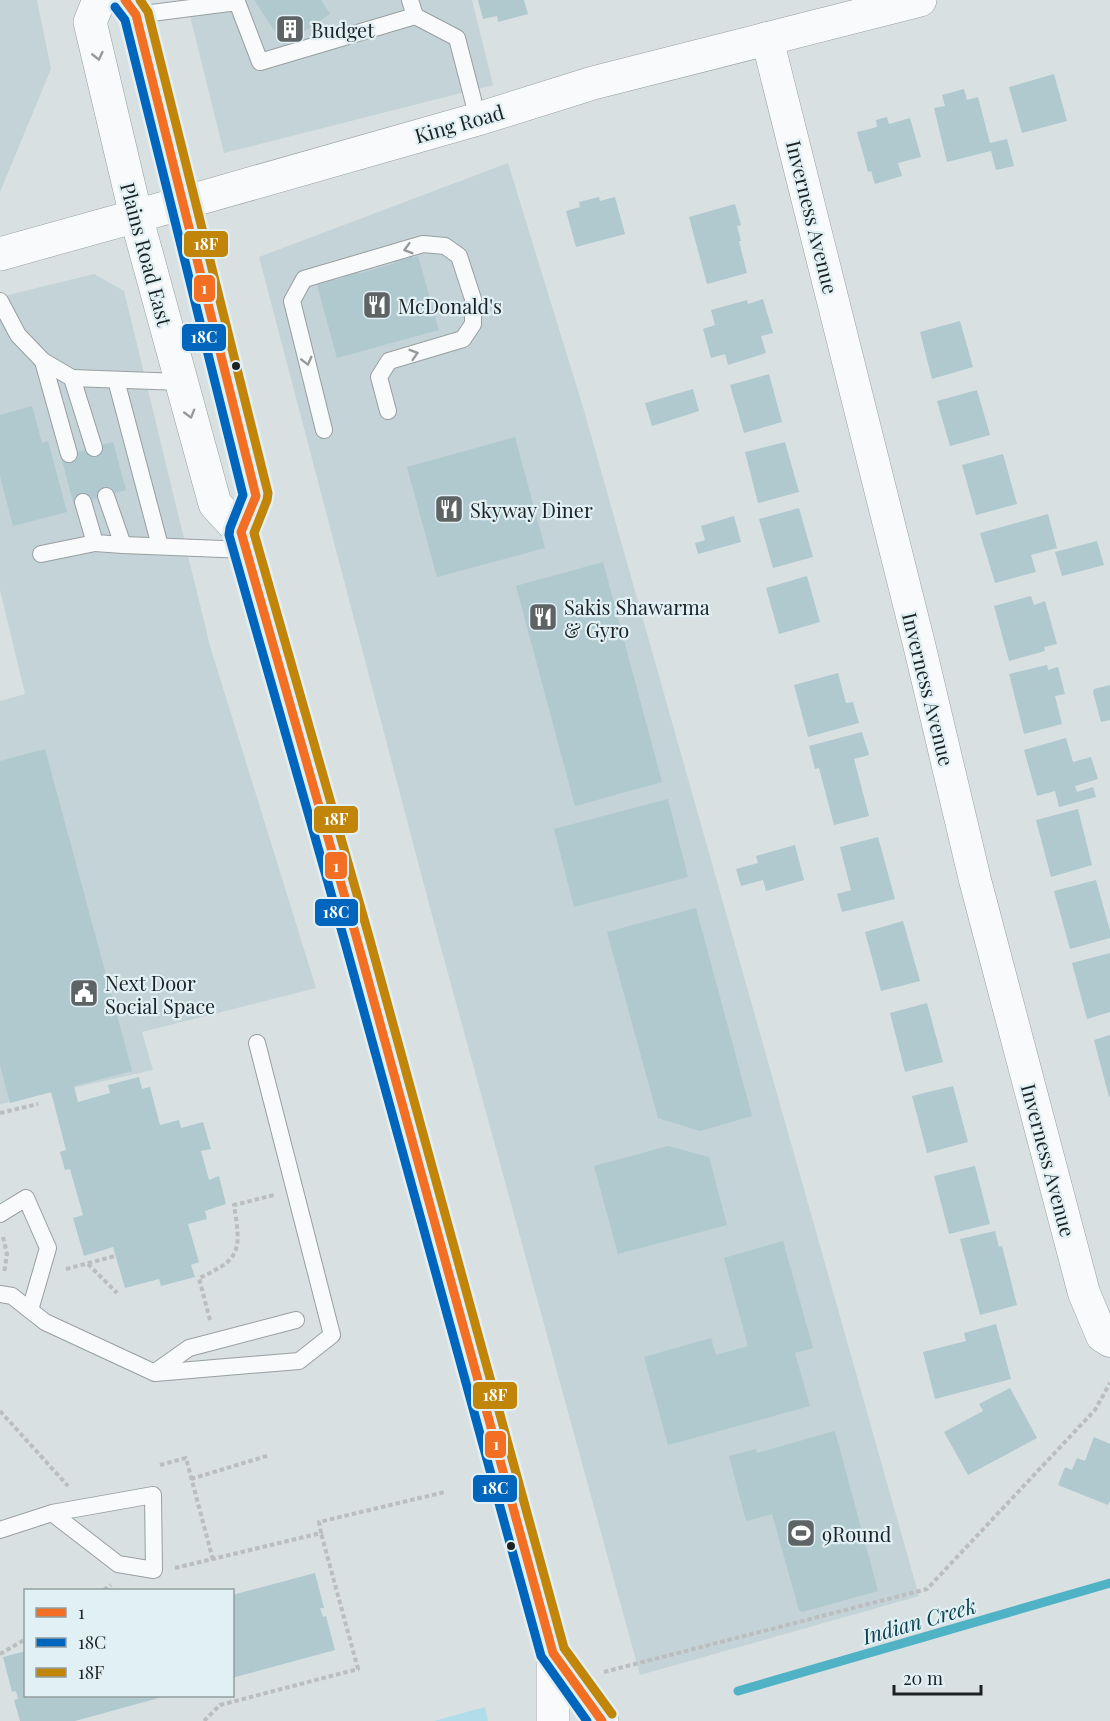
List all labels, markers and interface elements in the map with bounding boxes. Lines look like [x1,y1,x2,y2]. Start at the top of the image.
building icon: Budget [274,13,306,45]
place label: Budget [311,16,375,43]
one-way arrow [91,51,104,61]
street label: King Road [411,97,507,149]
street label: Inverness Avenue [781,137,845,297]
street label: Plains Road East [115,179,179,330]
line badge: 18F [183,230,229,258]
text: 18F [194,233,219,254]
one-way arrow [403,242,413,254]
line badge: 1 [193,274,216,303]
text: 1 [201,277,207,298]
restaurant icon: McDonald's [361,289,393,321]
place label: McDonald's [398,292,502,319]
line badge: 18C [181,323,227,352]
text: 18C [191,326,217,347]
one-way arrow [408,349,418,361]
one-way arrow [299,356,312,366]
unlabelled marker [230,360,242,372]
one-way arrow [183,409,195,419]
restaurant icon: Skyway Diner [433,493,465,525]
place label: Skyway Diner [470,496,593,523]
place label: Sakis Shawarma & Gyro [564,593,710,643]
restaurant icon: Sakis Shawarma & Gyro [527,601,559,633]
street label: Inverness Avenue [897,609,961,769]
line badge: 18F [313,805,359,834]
text: 18F [324,808,349,829]
line badge: 1 [324,851,348,880]
text: 1 [333,855,339,876]
line badge: 18C [314,898,359,927]
text: 18C [323,901,349,922]
place label: Next Door Social Space [105,969,215,1019]
public building icon: Next Door Social Space [68,977,100,1009]
street label: Inverness Avenue [1016,1080,1082,1240]
line badge: 18F [472,1381,518,1410]
text: 18F [483,1384,508,1405]
line badge: 1 [484,1430,507,1459]
text: 1 [493,1433,499,1454]
line badge: 18C [472,1474,518,1503]
text: 18C [482,1477,508,1498]
sports icon: 9Round [785,1517,817,1549]
place label: 9Round [822,1520,892,1547]
unlabelled marker [505,1540,517,1552]
legend [24,1589,234,1697]
water label: Indian Creek [858,1590,979,1650]
text: 1 [78,1600,85,1624]
text: 18C [78,1630,106,1654]
scale bar [894,1658,981,1696]
text: 18F [78,1660,104,1684]
text: 20 m [903,1666,943,1690]

